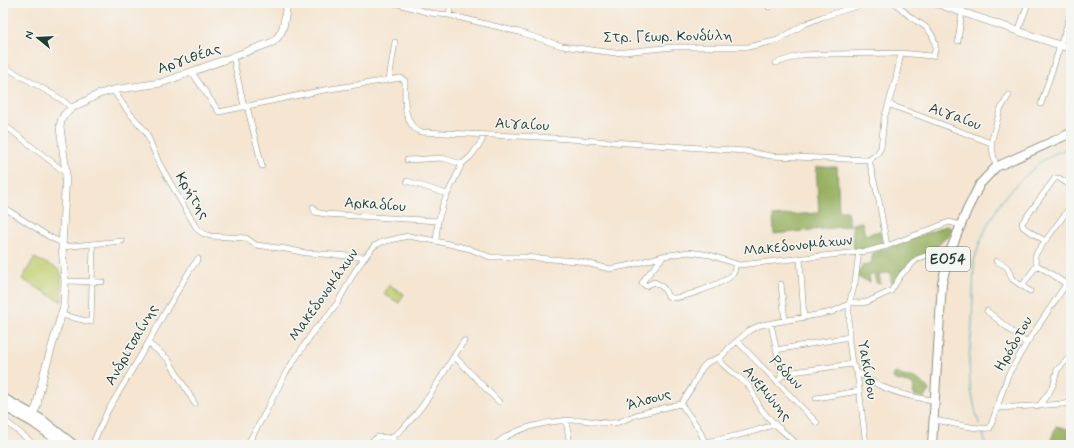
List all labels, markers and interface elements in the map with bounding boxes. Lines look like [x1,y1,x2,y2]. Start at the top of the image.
north arrow [18,18,58,58]
street label: Στρ. Γεωρ. Κονδύλη [603,26,733,48]
text: N [22,30,37,41]
street label: Αργιθέας [155,39,224,79]
street label: Αιγαίου [926,98,984,136]
street label: Αιγαίου [494,114,550,136]
street label: Κρήτης [170,169,214,224]
street label: Αρκαδίου [344,193,407,217]
street label: Μακεδονομάχων [743,230,854,262]
street label: Μακεδονομάχων [284,244,364,345]
road number: ΕΟ54 [926,247,970,271]
street label: Ανδριτσαίνης [101,300,163,389]
street label: Ηρόδοτου [990,312,1038,375]
street label: Υακίνθου [852,339,882,401]
street label: Ρόδων [765,352,807,395]
street label: Ανεμώνης [738,362,796,426]
street label: Άλσους [625,384,674,416]

